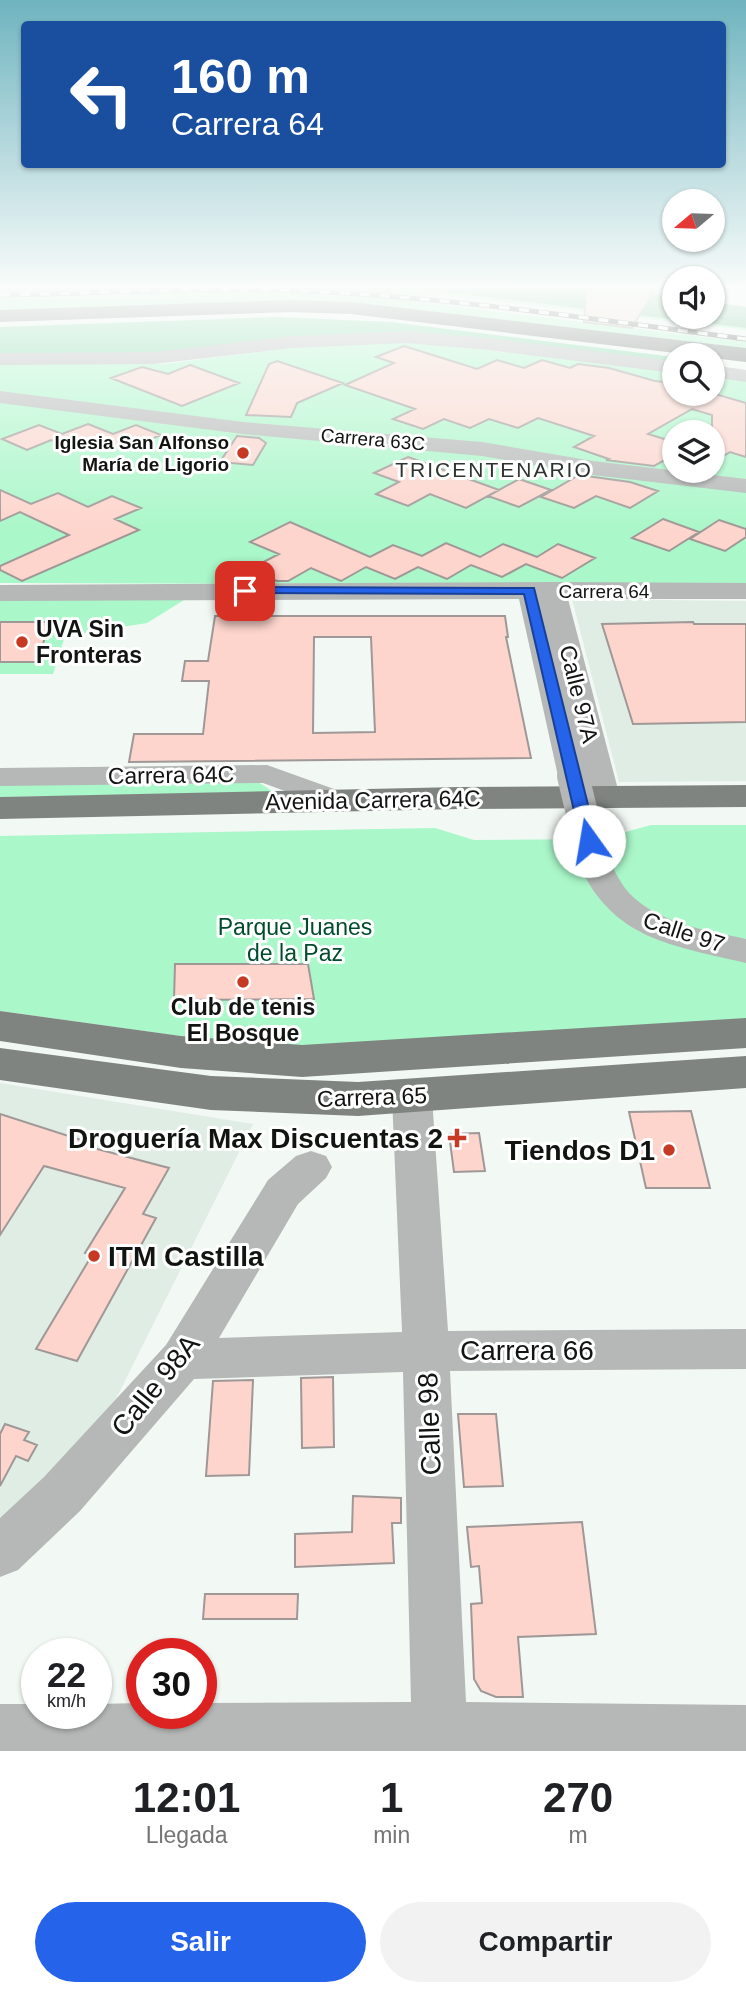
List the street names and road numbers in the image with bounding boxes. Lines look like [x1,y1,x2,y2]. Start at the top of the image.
street label: Carrera 63C [320,424,426,455]
street label: Carrera 64 [559,581,650,602]
street label: Calle 97A [554,642,604,746]
street label: Carrera 64C [108,761,234,789]
street label: Avenida Carrera 64C [265,785,481,815]
street label: Calle 97 [640,907,728,957]
street label: Carrera 65 [317,1082,427,1112]
street label: Calle 98A [105,1328,206,1442]
street label: Carrera 66 [460,1335,594,1366]
street label: Calle 98 [412,1372,447,1476]

